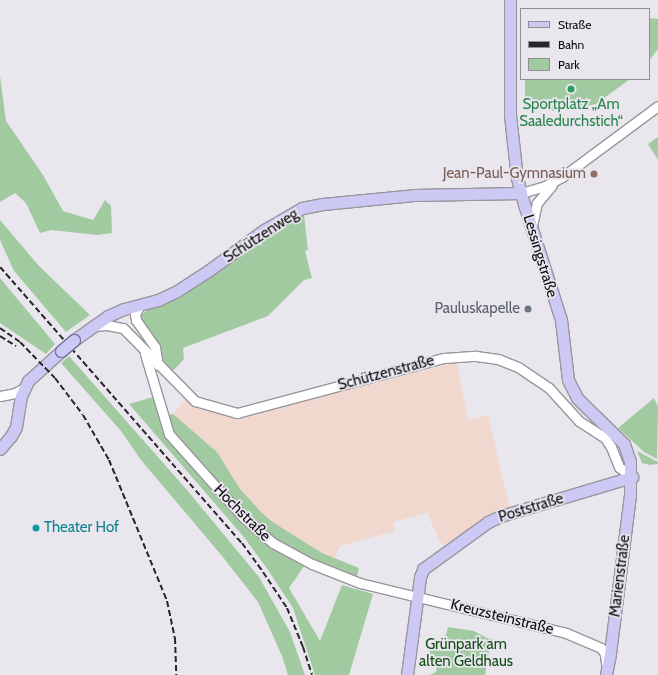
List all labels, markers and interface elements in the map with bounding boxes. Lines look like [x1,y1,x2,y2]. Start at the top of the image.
legend [520,8,650,80]
text: Straße [558,17,591,32]
text: Bahn [558,37,584,52]
text: Park [558,57,580,72]
marker: Sportplatz „Am Saaledurchstich“ [566,84,576,94]
place label: Sportplatz „Am Saaledurchstich“ [519,95,623,130]
place label: Jean-Paul-Gymnasium [443,165,586,183]
marker: Jean-Paul-Gymnasium [589,169,599,179]
street label: Schützenweg [220,205,302,267]
street label: Lessingstraße [519,212,561,300]
place label: Pauluskapelle [434,300,520,318]
marker: Pauluskapelle [523,304,533,314]
street label: Schützenstraße [336,352,436,394]
street label: Hochstraße [210,481,274,545]
street label: Poststraße [496,490,566,526]
place label: Theater Hof [44,519,119,537]
marker: Theater Hof [31,523,41,533]
street label: Marienstraße [606,534,634,618]
street label: Kreuzsteinstraße [449,596,555,638]
park label: Grünpark am alten Geldhaus [419,635,513,670]

